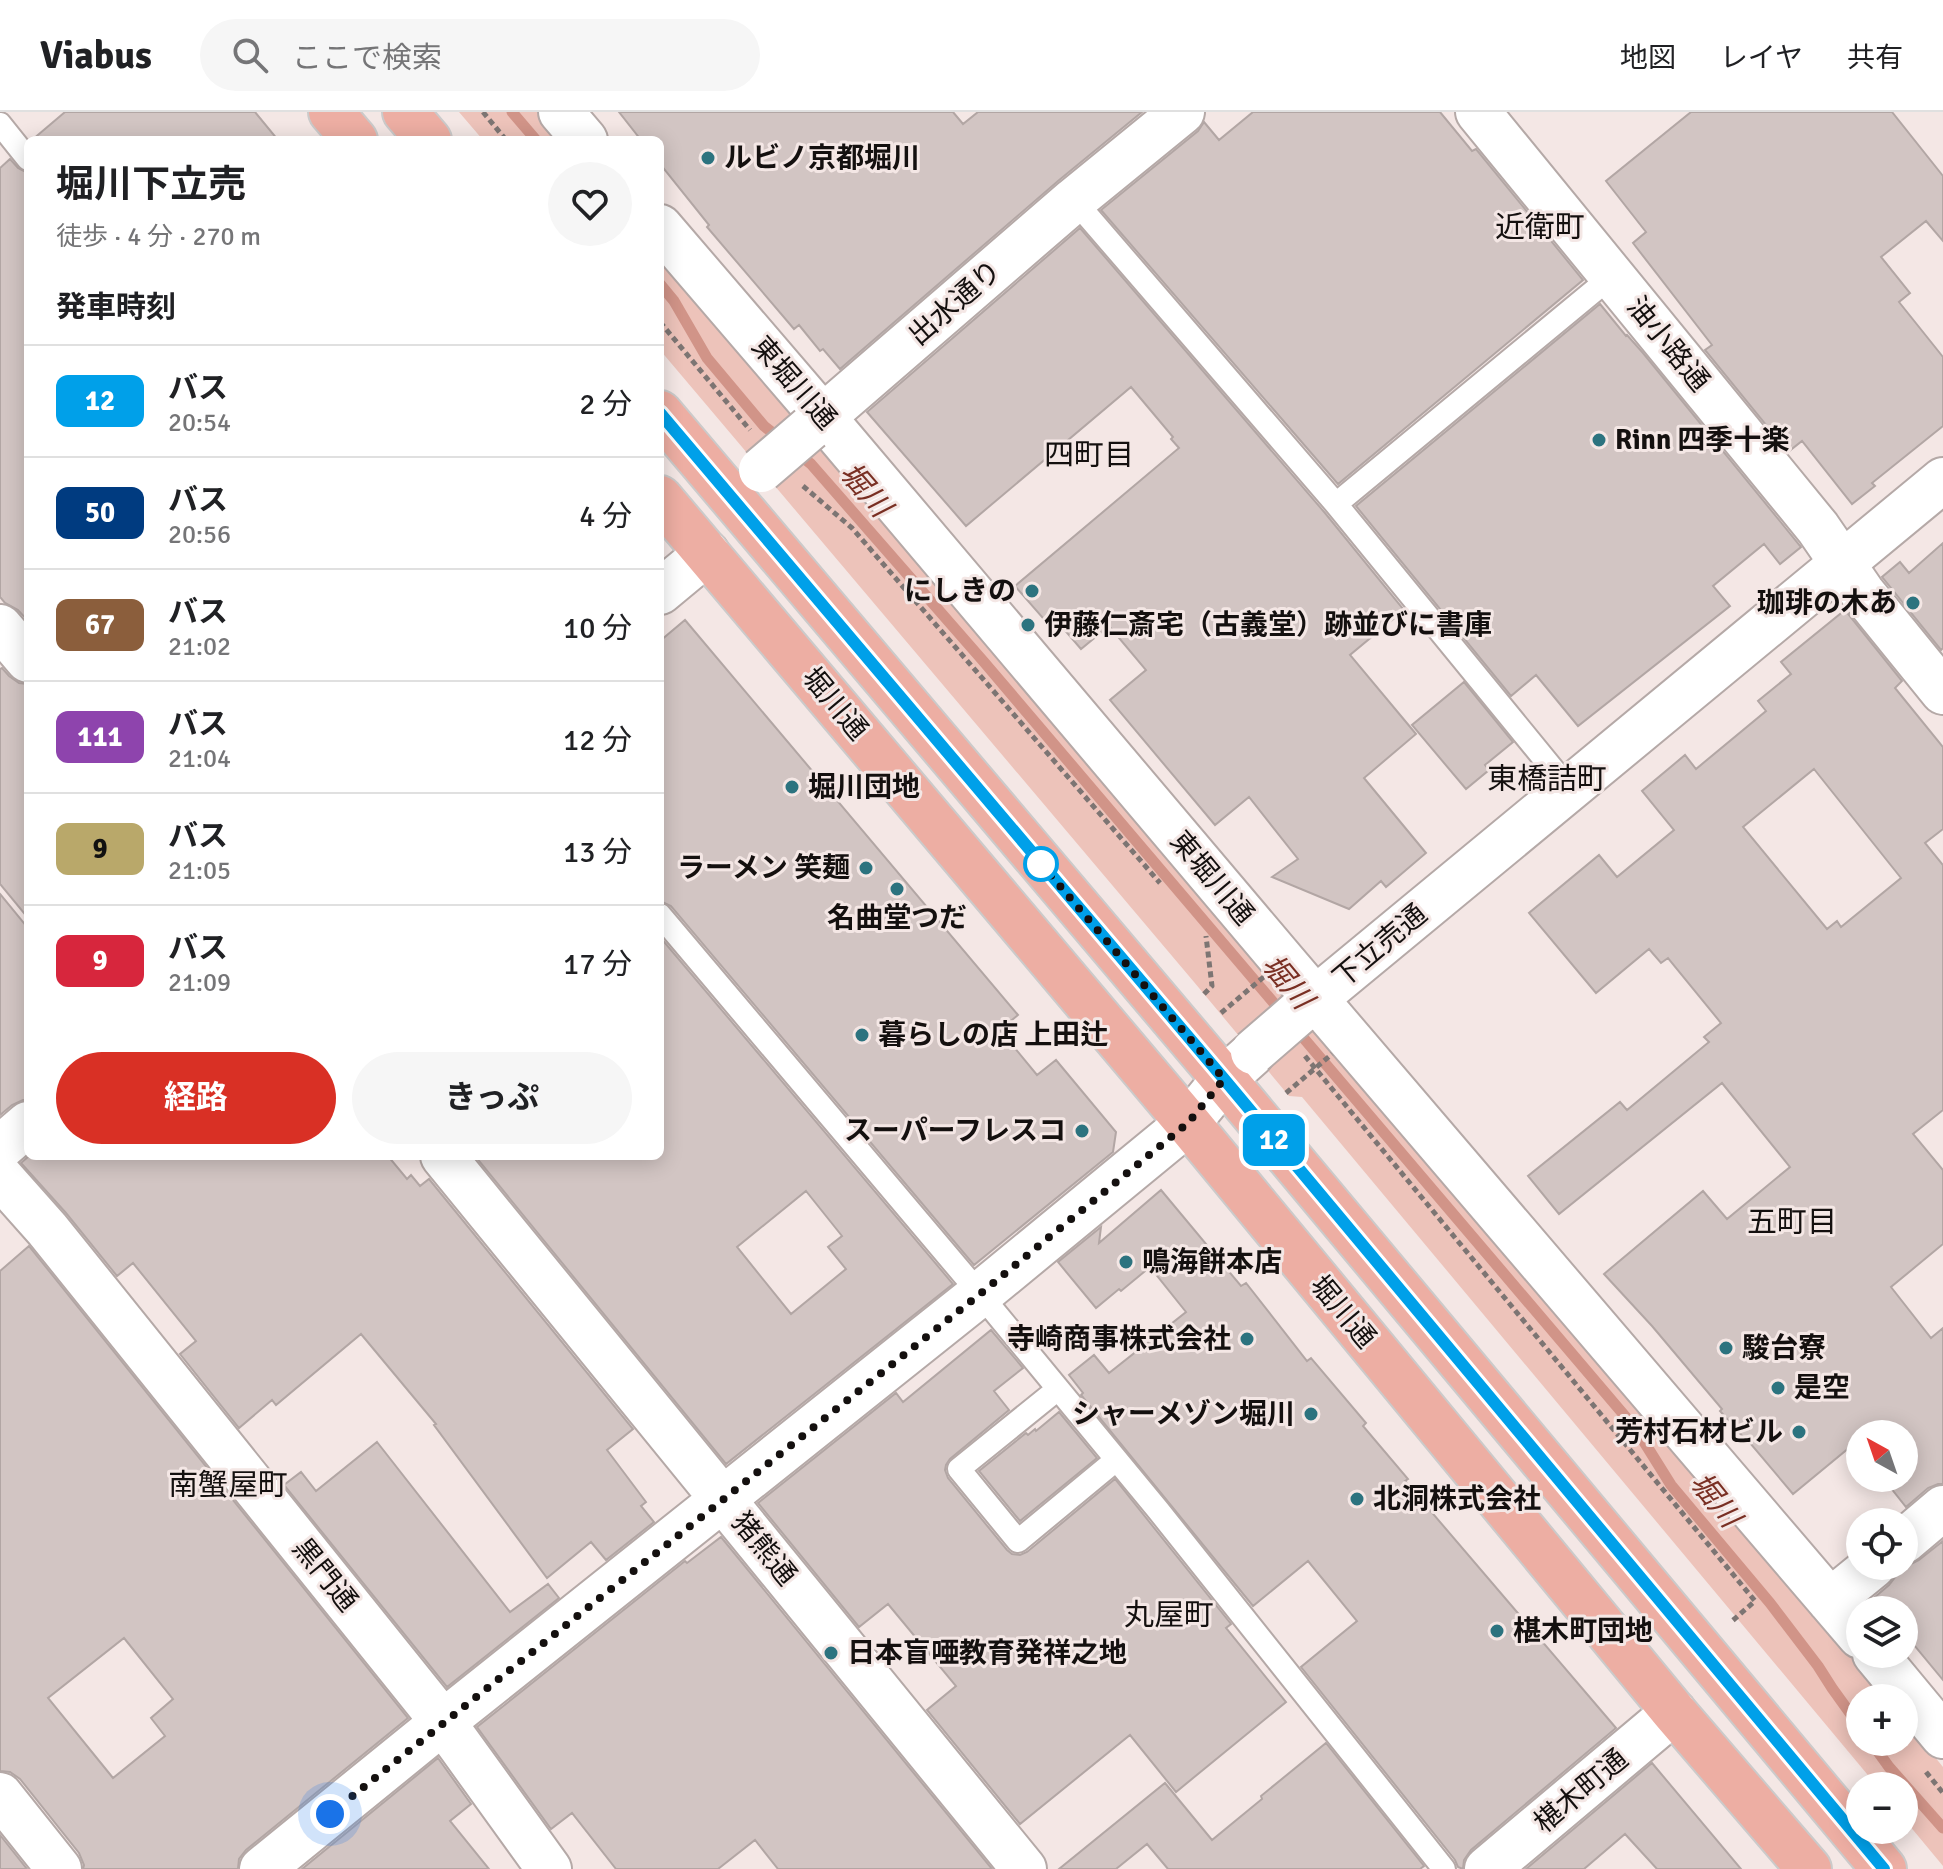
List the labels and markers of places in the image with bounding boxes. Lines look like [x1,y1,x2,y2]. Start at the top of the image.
place label: ルビノ京都堀川 [724,141,920,175]
marker: ルビノ京都堀川 [699,149,717,167]
place label: Rinn 四季十楽 [1615,423,1789,457]
marker: Rinn 四季十楽 [1590,431,1608,449]
place label: にしきの [904,574,1016,608]
marker: にしきの [1023,582,1041,600]
place label: 珈琲の木あ [1757,586,1897,620]
marker: 珈琲の木あ [1904,594,1922,612]
place label: 伊藤仁斎宅（古義堂）跡並びに書庫 [1044,608,1492,642]
marker: 伊藤仁斎宅（古義堂）跡並びに書庫 [1019,616,1037,634]
place label: 堀川団地 [808,770,920,804]
marker: 堀川団地 [783,778,801,796]
unlabelled marker [1024,847,1058,881]
place label: ラーメン 笑麺 [677,851,850,885]
marker: ラーメン 笑麺 [857,859,875,877]
marker: 名曲堂つだ [888,880,906,898]
place label: 名曲堂つだ [827,901,967,935]
place label: 暮らしの店 上田辻 [878,1018,1108,1052]
marker: 暮らしの店 上田辻 [853,1026,871,1044]
place label: スーパーフレスコ [844,1114,1066,1148]
marker: スーパーフレスコ [1073,1122,1091,1140]
place label: 鳴海餅本店 [1142,1245,1282,1279]
marker: 鳴海餅本店 [1117,1253,1135,1271]
place label: 寺崎商事株式会社 [1007,1322,1231,1356]
marker: 寺崎商事株式会社 [1238,1330,1256,1348]
place label: 駿台寮 [1742,1331,1826,1365]
marker: 駿台寮 [1717,1339,1735,1357]
place label: 是空 [1794,1371,1850,1405]
marker: 是空 [1769,1379,1787,1397]
place label: シャーメゾン堀川 [1072,1397,1295,1431]
marker: シャーメゾン堀川 [1302,1405,1320,1423]
place label: 芳村石材ビル [1615,1415,1783,1449]
marker: 芳村石材ビル [1790,1423,1808,1441]
place label: 北洞株式会社 [1373,1482,1541,1516]
marker: 北洞株式会社 [1348,1490,1366,1508]
place label: 椹木町団地 [1513,1614,1653,1648]
marker: 椹木町団地 [1488,1622,1506,1640]
place label: 日本盲唖教育発祥之地 [847,1636,1127,1670]
marker: 日本盲唖教育発祥之地 [822,1644,840,1662]

